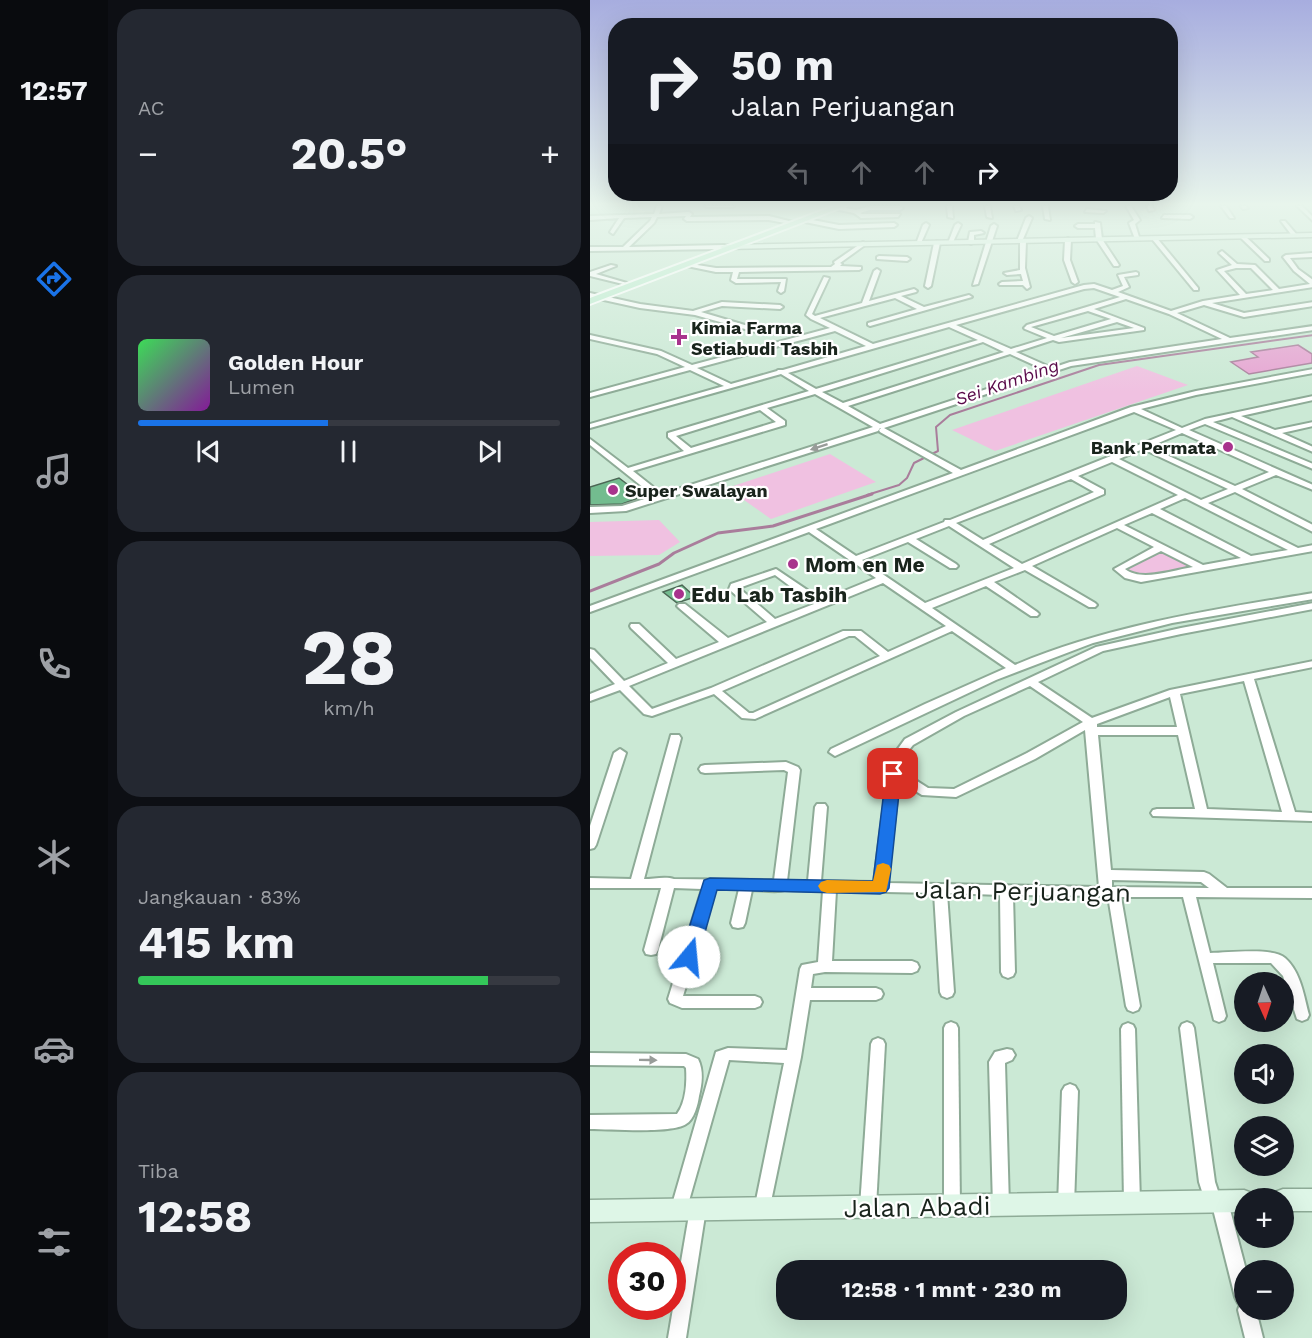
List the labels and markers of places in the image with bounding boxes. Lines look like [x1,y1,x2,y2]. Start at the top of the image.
place label: Kimia Farma Setiabudi Tasbih [691,317,838,359]
marker: Kimia Farma Setiabudi Tasbih [672,330,686,344]
place label: Bank Permata [1091,437,1217,458]
marker: Bank Permata [1221,440,1235,454]
place label: Super Swalayan [625,480,768,501]
marker: Super Swalayan [606,483,620,497]
place label: Mom en Me [805,552,925,577]
marker: Mom en Me [786,557,800,571]
place label: Edu Lab Tasbih [691,582,847,607]
marker: Edu Lab Tasbih [672,587,686,601]
pin [867,748,918,799]

